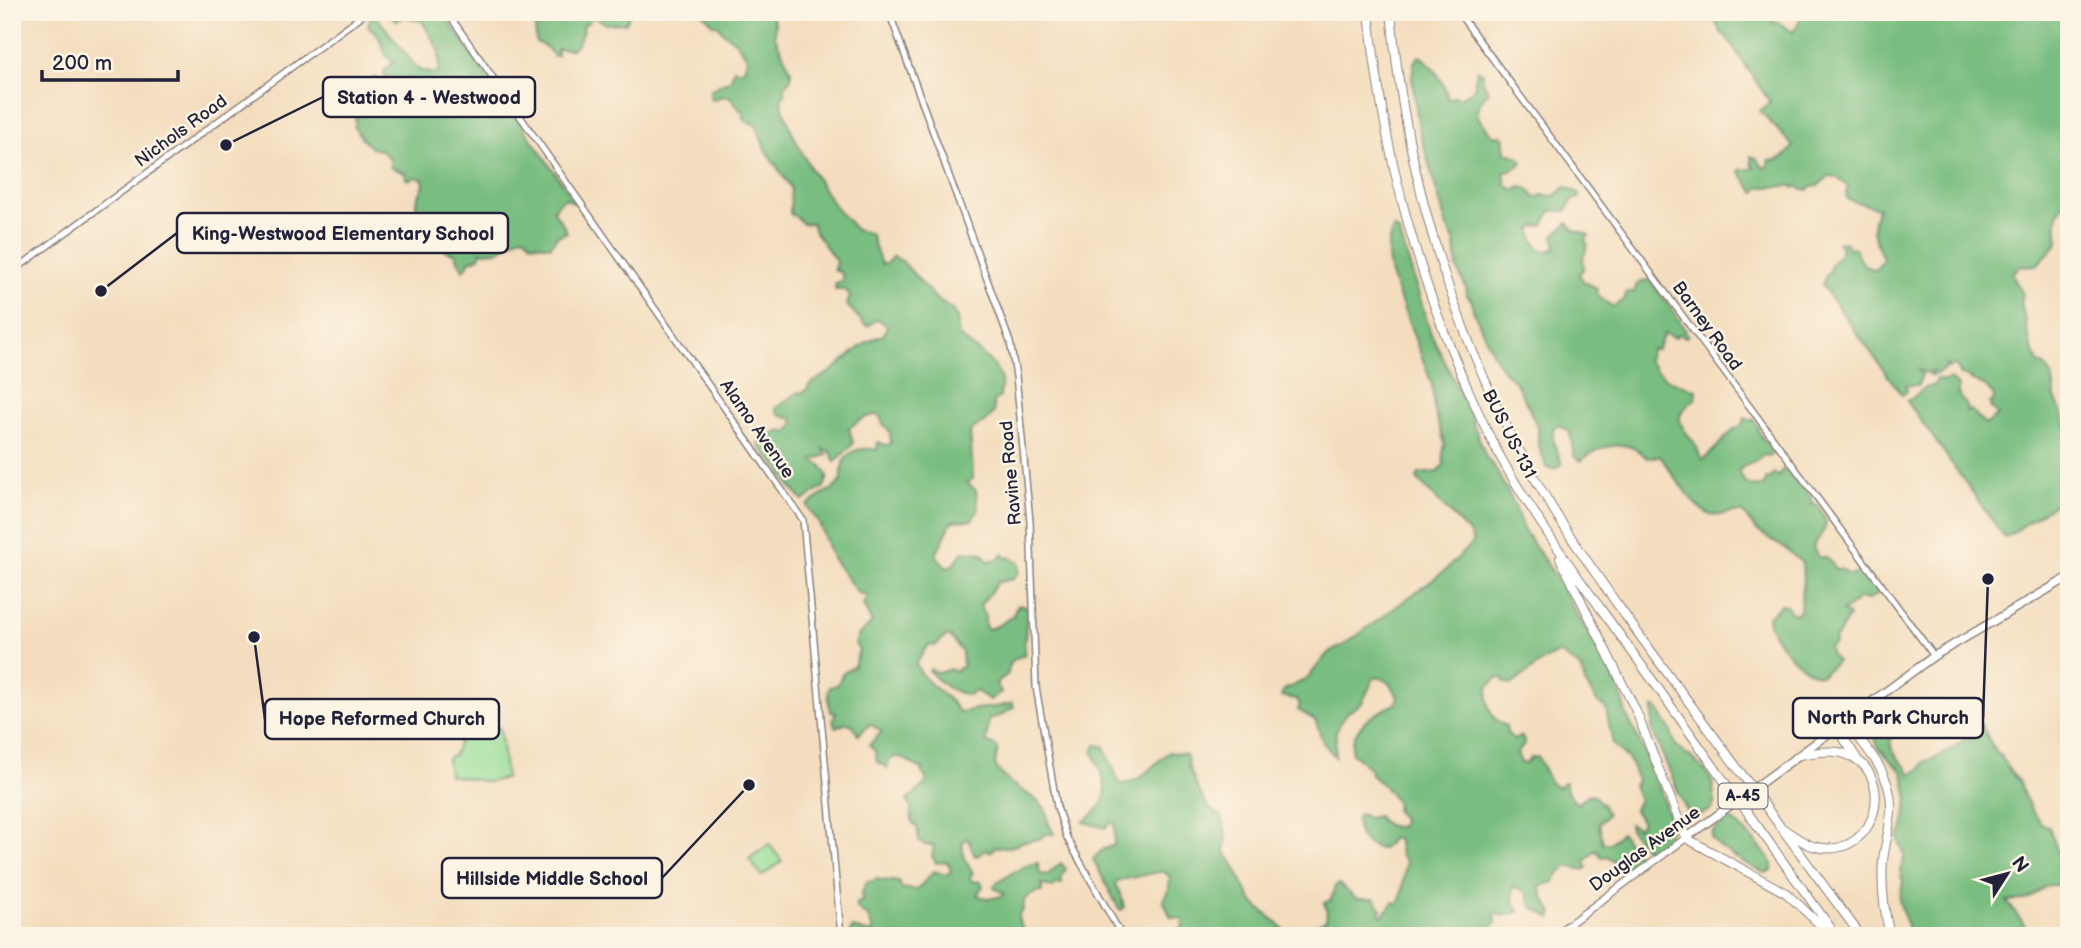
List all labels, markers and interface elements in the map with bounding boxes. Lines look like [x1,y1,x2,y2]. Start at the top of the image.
scale bar [42,38,178,82]
text: 200 m [52,51,112,76]
callout: Station 4 - Westwood [323,77,535,117]
text: Station 4 - Westwood [337,87,521,110]
street label: Nichols Road [131,91,231,171]
callout: King-Westwood Elementary School [177,213,508,253]
text: King-Westwood Elementary School [192,223,494,246]
street label: Barney Road [1668,277,1746,375]
street label: Alamo Avenue [715,376,799,483]
street label: BUS US-131 [1478,386,1540,482]
street label: Ravine Road [996,420,1026,526]
callout: North Park Church [1793,698,1983,738]
callout: Hope Reformed Church [265,699,499,739]
text: North Park Church [1807,707,1969,730]
text: Hope Reformed Church [279,708,485,731]
road number: A-45 [1718,783,1768,808]
street label: Douglas Avenue [1586,802,1705,896]
north arrow [1972,839,2042,909]
text: N [2006,852,2033,877]
callout: Hillside Middle School [442,858,662,898]
text: Hillside Middle School [456,868,648,891]

